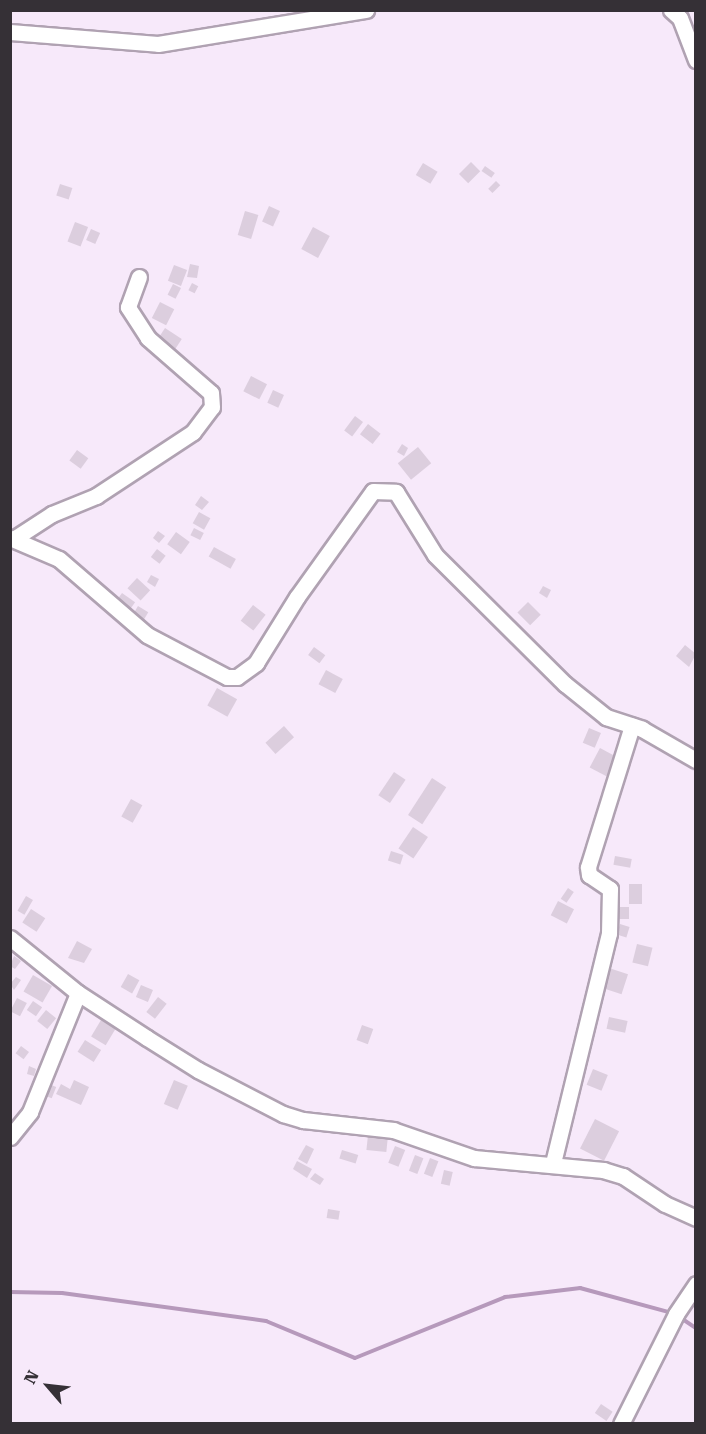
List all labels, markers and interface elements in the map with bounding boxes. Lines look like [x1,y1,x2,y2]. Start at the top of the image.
north arrow [18,1356,78,1416]
text: N [20,1367,43,1387]

